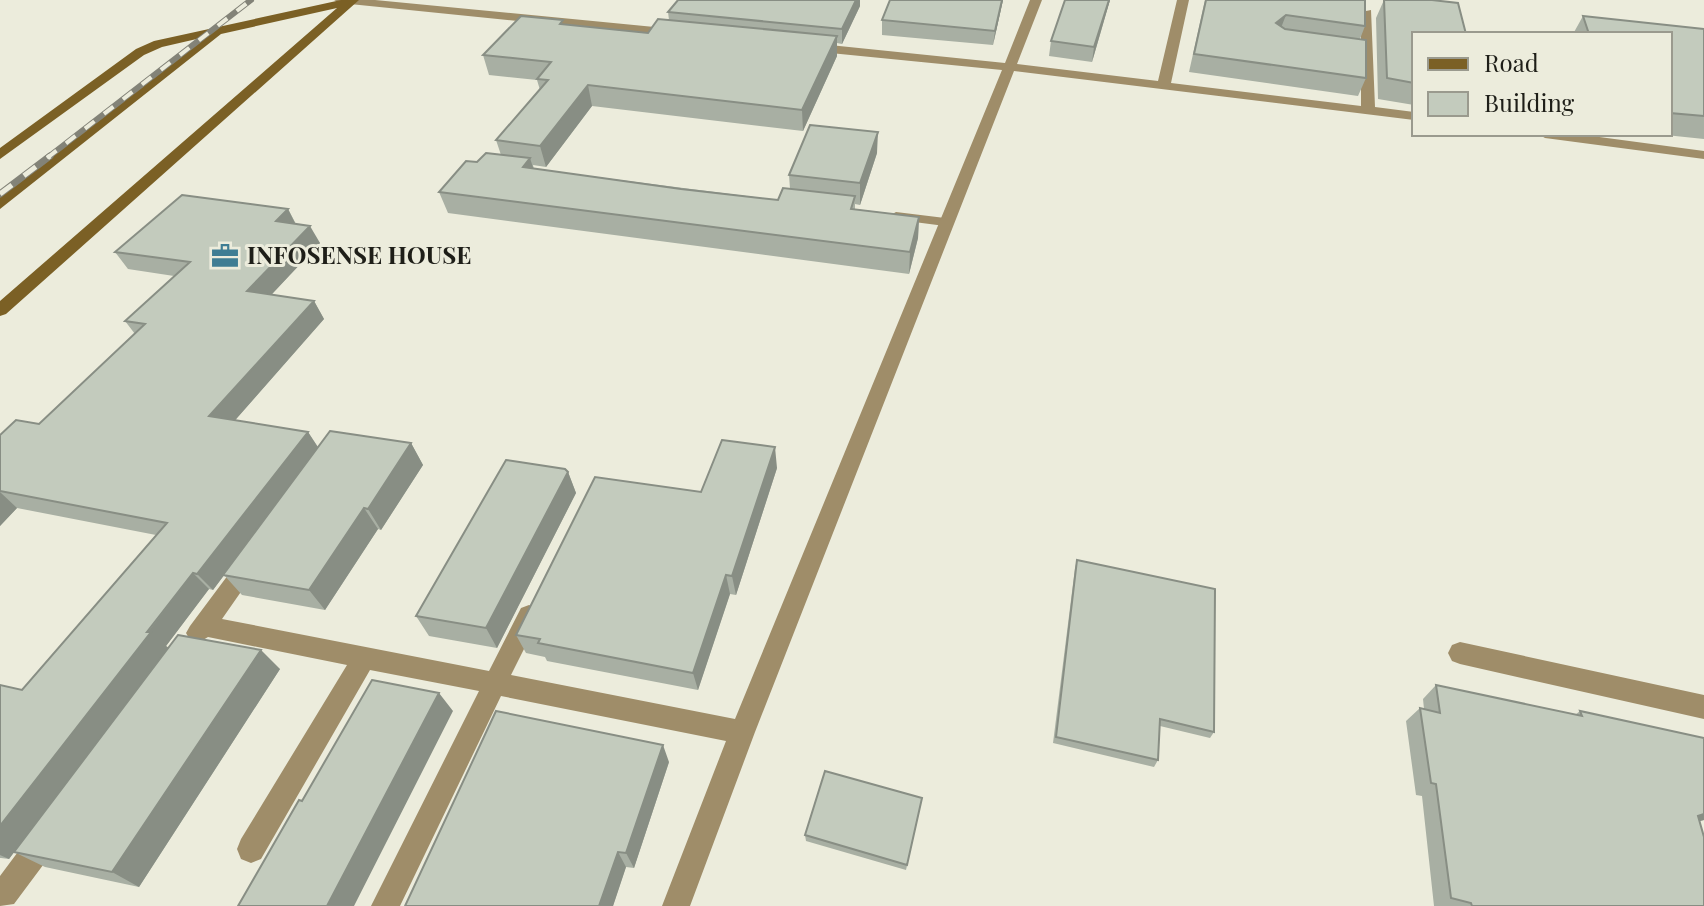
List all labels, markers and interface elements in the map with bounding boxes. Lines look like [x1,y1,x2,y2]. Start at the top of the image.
legend [1412,32,1672,136]
text: Road [1484,46,1539,78]
text: Building [1484,86,1575,118]
place label: INFOSENSE HOUSE [247,238,472,270]
office icon: INFOSENSE HOUSE [210,241,240,271]

